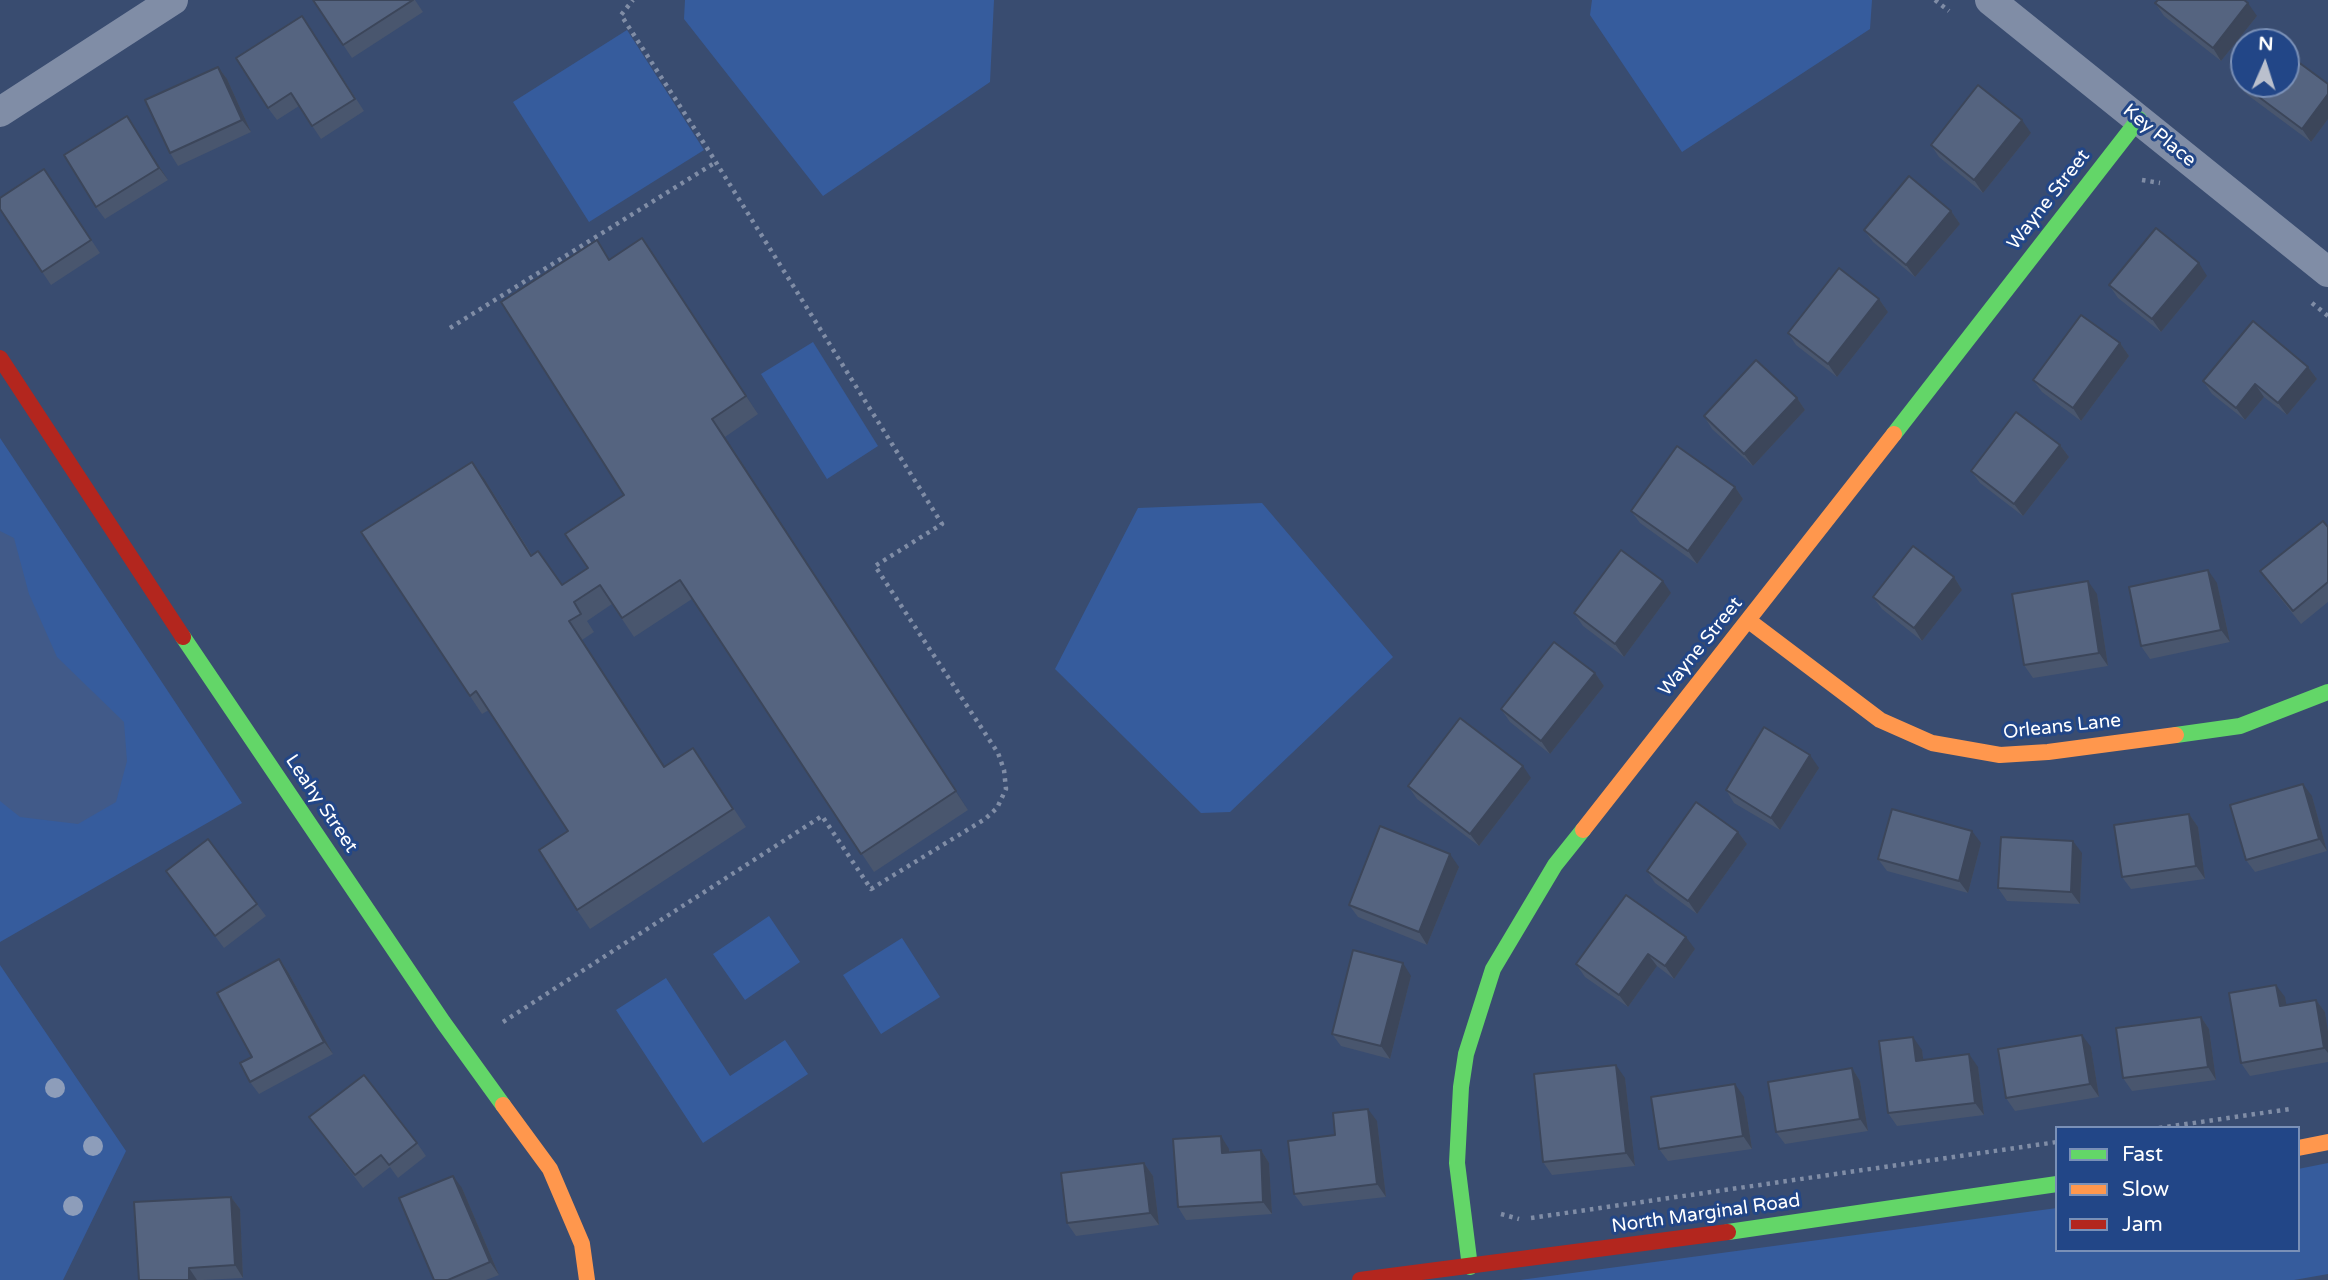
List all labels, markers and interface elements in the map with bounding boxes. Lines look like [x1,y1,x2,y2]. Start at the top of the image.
north arrow [2230,28,2300,98]
text: N [2258,33,2274,55]
street label: Key Place [2118,100,2200,172]
street label: Wayne Street [2003,145,2095,255]
street label: Wayne Street [1654,593,1748,701]
street label: Orleans Lane [2002,709,2122,745]
street label: Leahy Street [280,751,362,857]
legend [2055,1126,2300,1252]
text: Fast [2122,1142,2163,1167]
text: Slow [2122,1177,2169,1202]
street label: North Marginal Road [1610,1189,1802,1239]
text: Jam [2122,1212,2163,1237]

